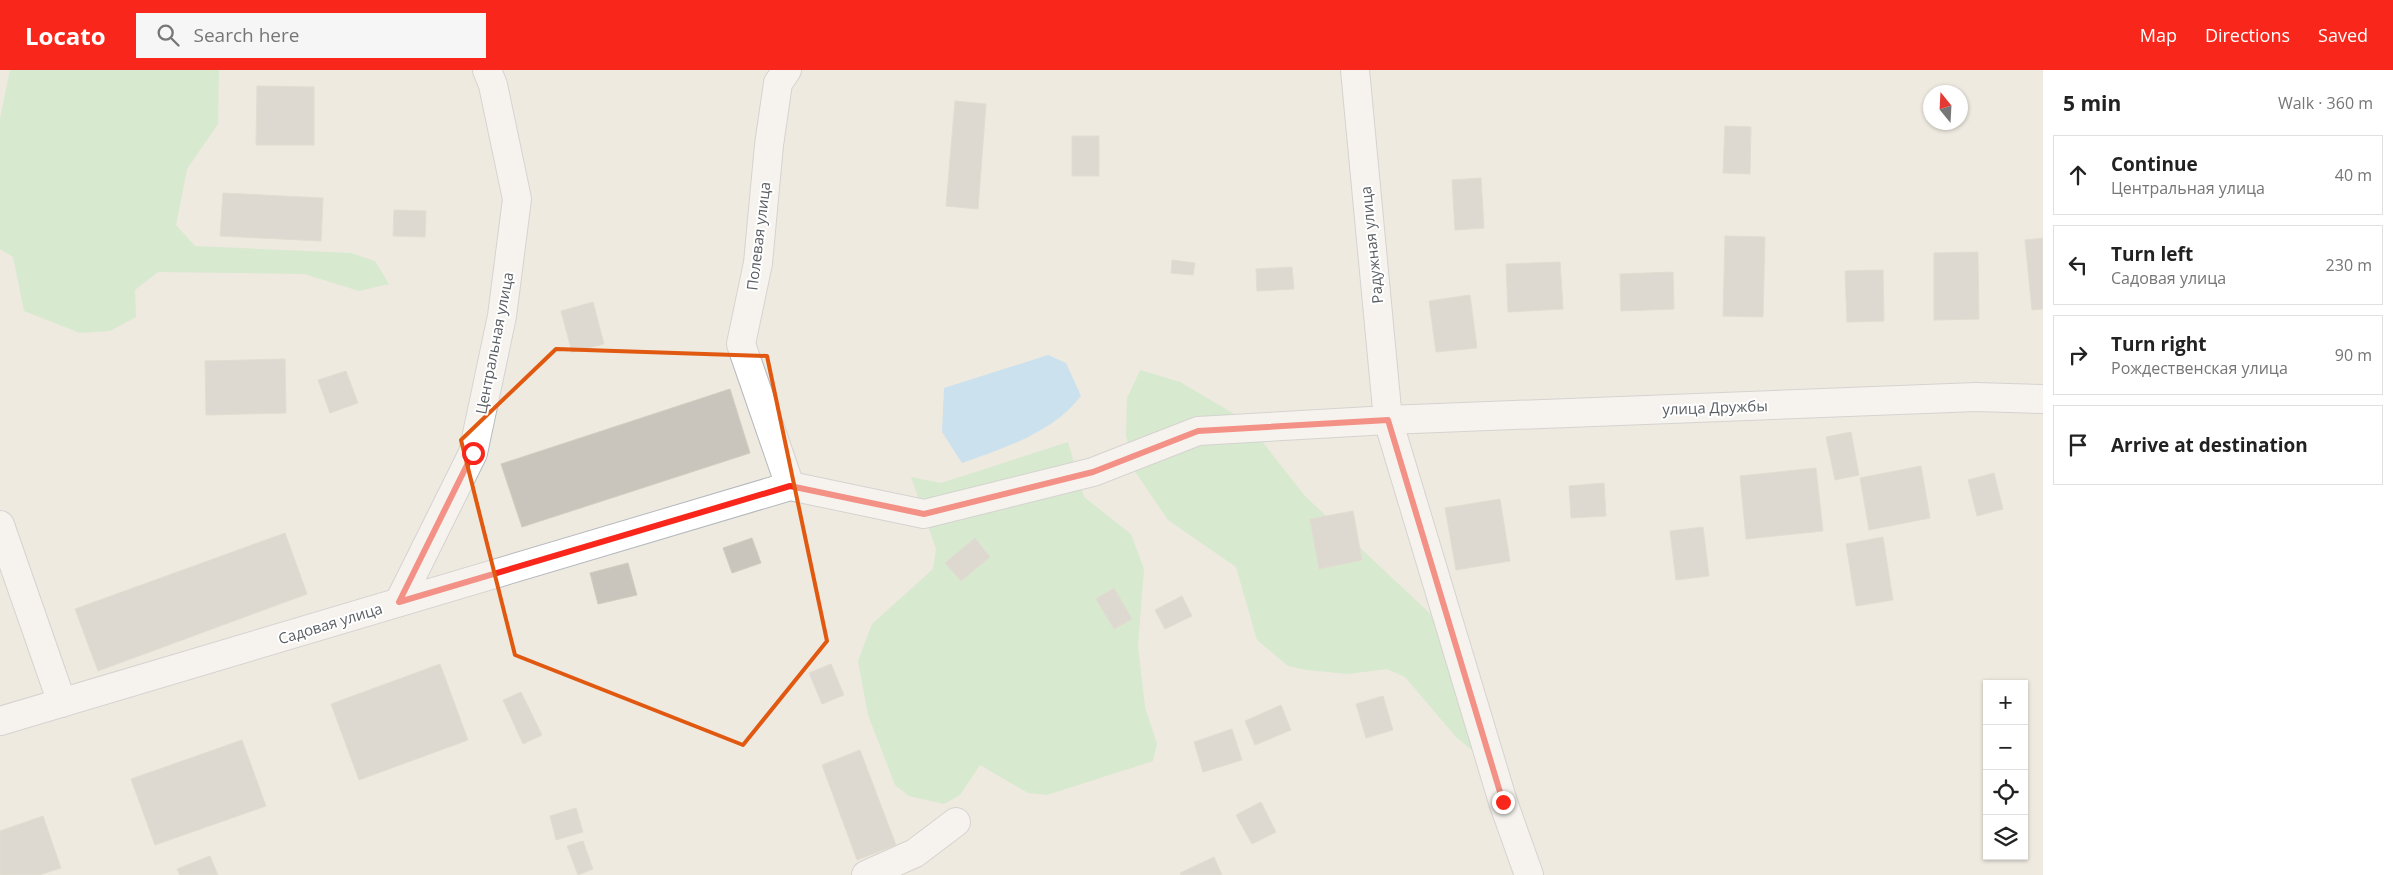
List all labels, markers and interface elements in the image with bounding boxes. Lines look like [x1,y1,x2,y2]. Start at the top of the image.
search box [136,13,486,58]
text: Locato [25,19,106,52]
icon: search [154,21,182,49]
text: Search here [194,22,299,48]
text: Map [2140,23,2177,47]
text: Directions [2205,23,2290,47]
text: Saved [2318,23,2368,47]
north arrow [1923,85,1968,130]
text: 5 min [2063,89,2121,117]
text: Walk · 360 m [2278,92,2373,114]
text: Continue [2111,151,2198,177]
icon: ahead [2064,161,2092,189]
text: 40 m [2335,164,2372,186]
text: Центральная улица [2111,177,2265,199]
street label: Полевая улица [741,180,775,292]
street label: Радужная улица [1355,185,1387,305]
text: Turn left [2111,241,2193,267]
icon: left [2064,251,2092,279]
text: 230 m [2326,254,2372,276]
text: Садовая улица [2111,267,2226,289]
street label: Центральная улица [470,270,518,416]
text: Turn right [2111,331,2206,357]
icon: right [2064,341,2092,369]
text: 90 m [2335,344,2372,366]
text: Рождественская улица [2111,357,2288,379]
street label: улица Дружбы [1662,395,1768,419]
icon: arrive [2064,431,2092,459]
text: Arrive at destination [2111,432,2308,458]
route start [462,442,485,465]
street label: Садовая улица [275,598,385,648]
map controls [1983,680,2028,860]
button: + [1983,680,2028,725]
button: − [1983,725,2028,770]
button: locate [1983,770,2028,815]
route end [1492,791,1515,814]
button: layers [1983,815,2028,860]

